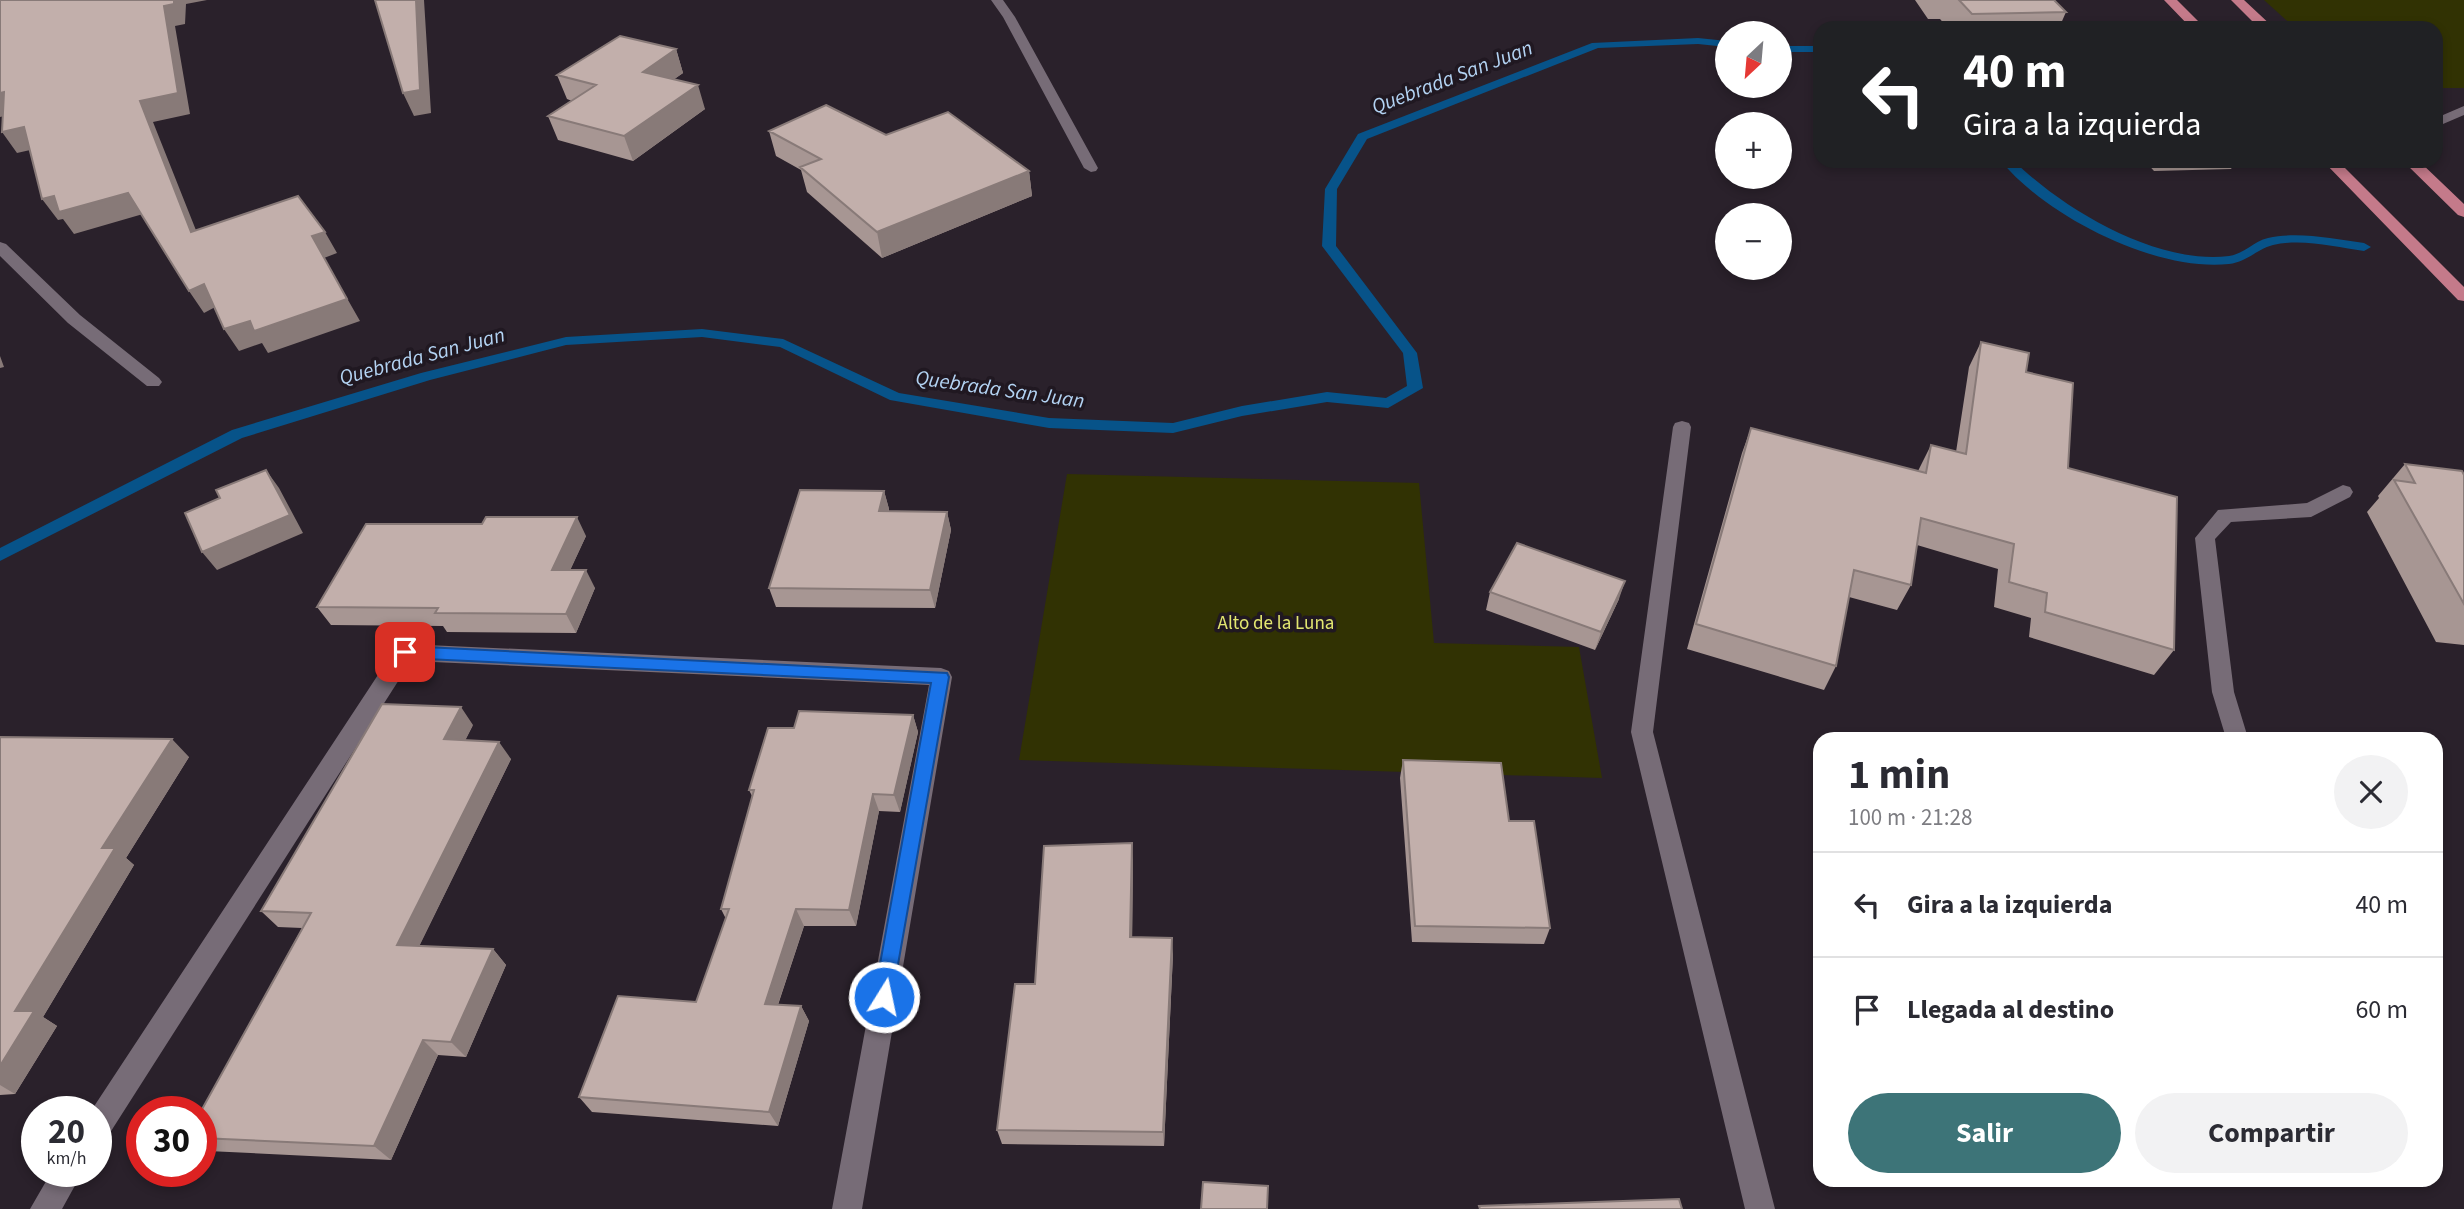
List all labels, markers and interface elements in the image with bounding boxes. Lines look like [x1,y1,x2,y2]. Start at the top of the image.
north arrow [1715,21,1792,98]
map controls [1715,21,1792,280]
water label: Quebrada San Juan [1367,32,1537,122]
text: 40 m [1963,37,2067,107]
icon: left [1848,49,1939,140]
text: Gira a la izquierda [1963,102,2201,148]
button: + [1715,112,1792,189]
button: − [1715,203,1792,280]
water label: Quebrada San Juan [336,319,508,393]
water label: Quebrada San Juan [914,362,1086,416]
park label: Alto de la Luna [1218,610,1334,637]
pin [375,622,435,682]
icon: arrive [386,633,424,671]
text: 1 min [1848,745,1950,805]
button: close [2334,755,2408,829]
text: 100 m · 21:28 [1848,801,1972,834]
icon: left [1848,886,1886,924]
text: Gira a la izquierda [1907,886,2112,923]
text: 40 m [2355,886,2408,923]
position arrow [847,960,921,1034]
icon: arrive [1848,991,1886,1029]
text: Llegada al destino [1907,991,2114,1028]
text: 60 m [2355,991,2408,1028]
button: Salir [1848,1093,2121,1173]
button: Compartir [2135,1093,2408,1173]
speed limit sign: 30 [126,1096,217,1187]
text: 20 [48,1107,85,1157]
text: km/h [47,1146,86,1171]

